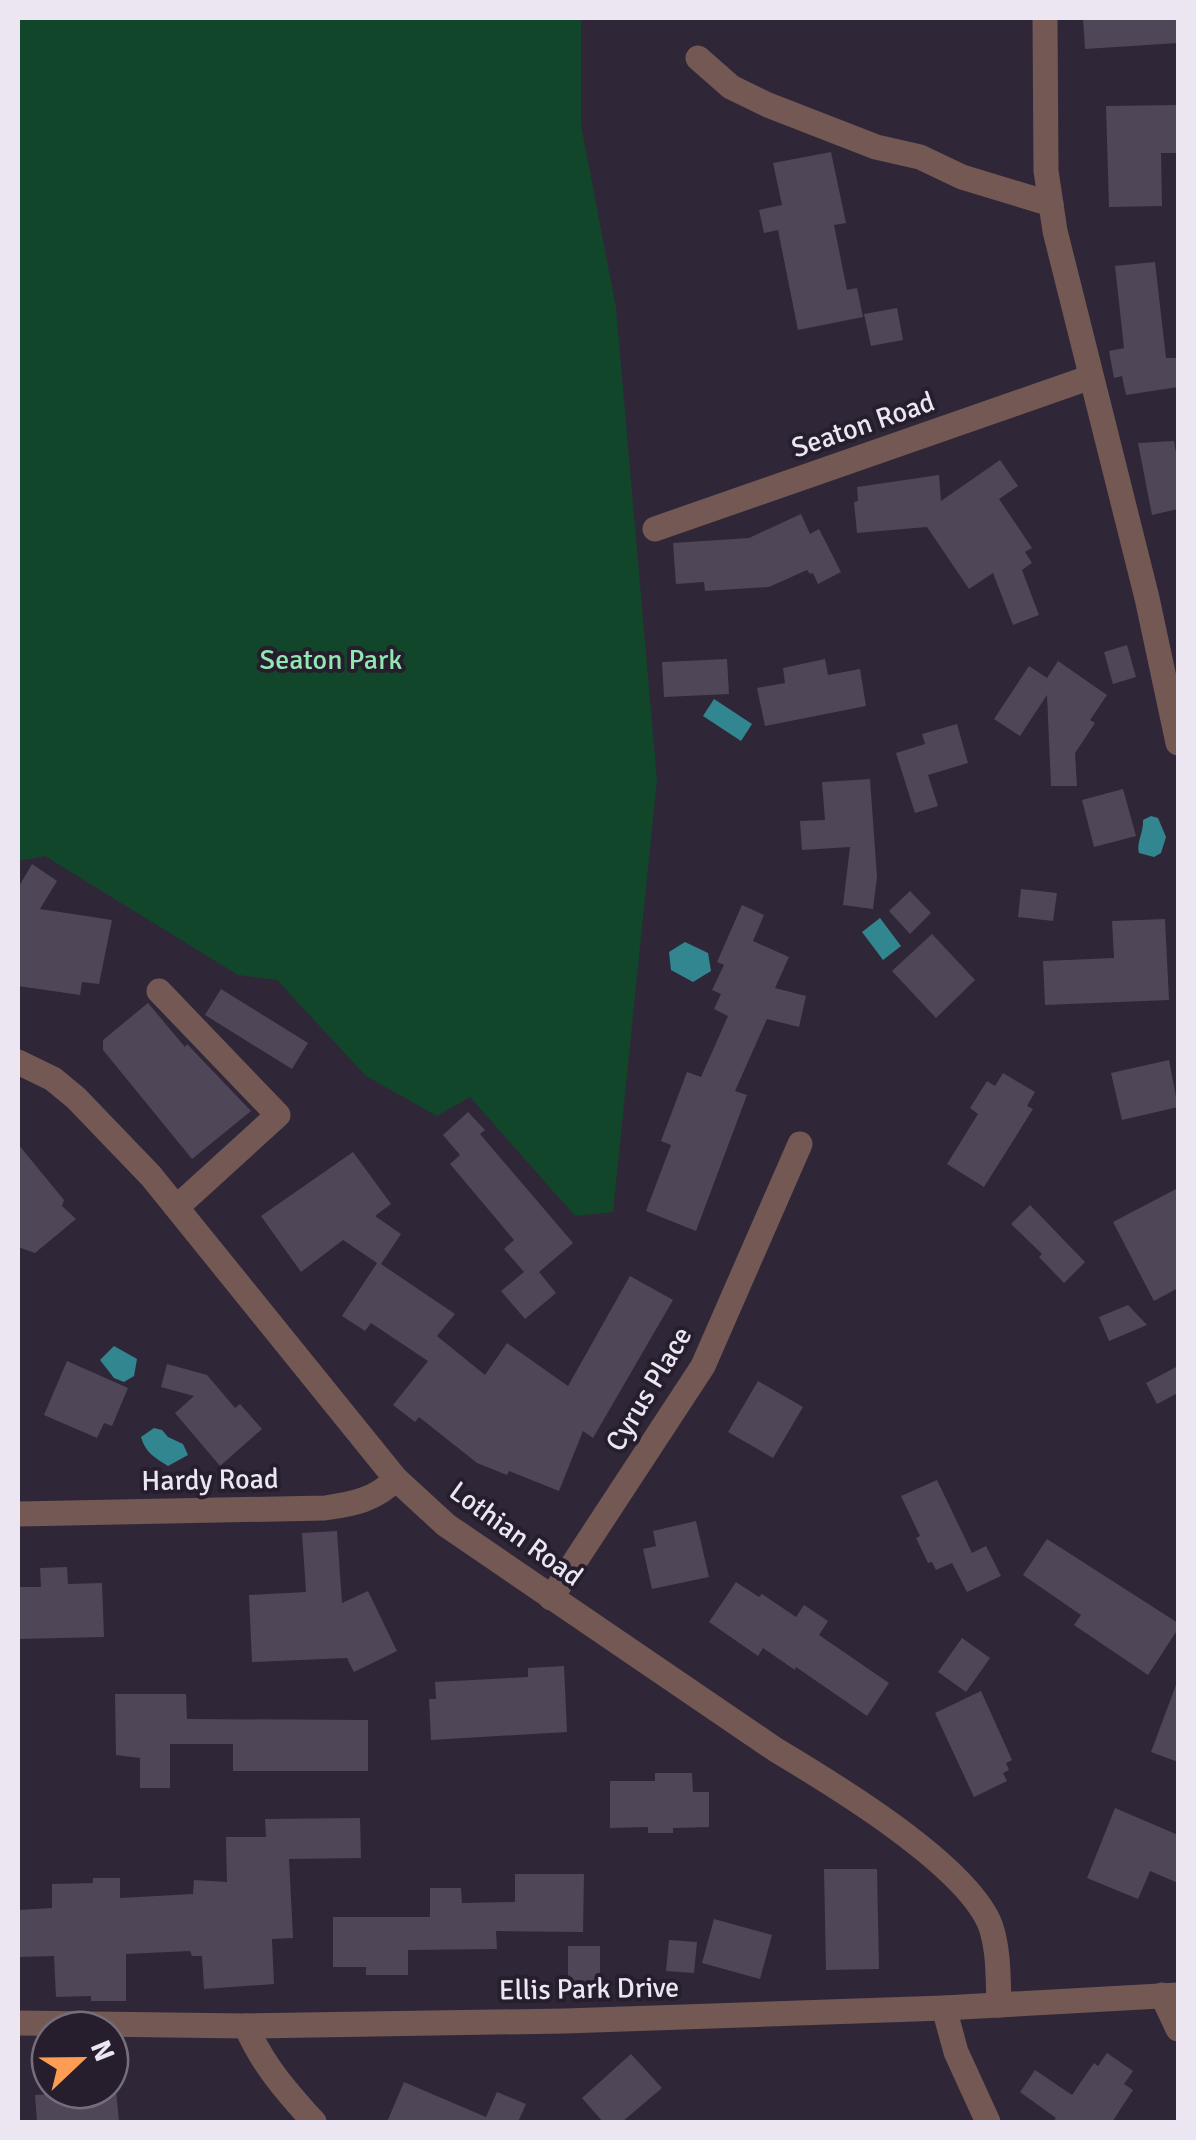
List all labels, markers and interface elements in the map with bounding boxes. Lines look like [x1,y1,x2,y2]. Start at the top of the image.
street label: Seaton Road [787,385,939,465]
park label: Seaton Park [260,643,402,677]
street label: Cyrus Place [599,1321,699,1457]
street label: Hardy Road [141,1462,279,1498]
street label: Lothian Road [443,1474,589,1594]
street label: Ellis Park Drive [498,1970,680,2008]
north arrow [30,2010,130,2110]
text: N [83,2036,122,2066]

